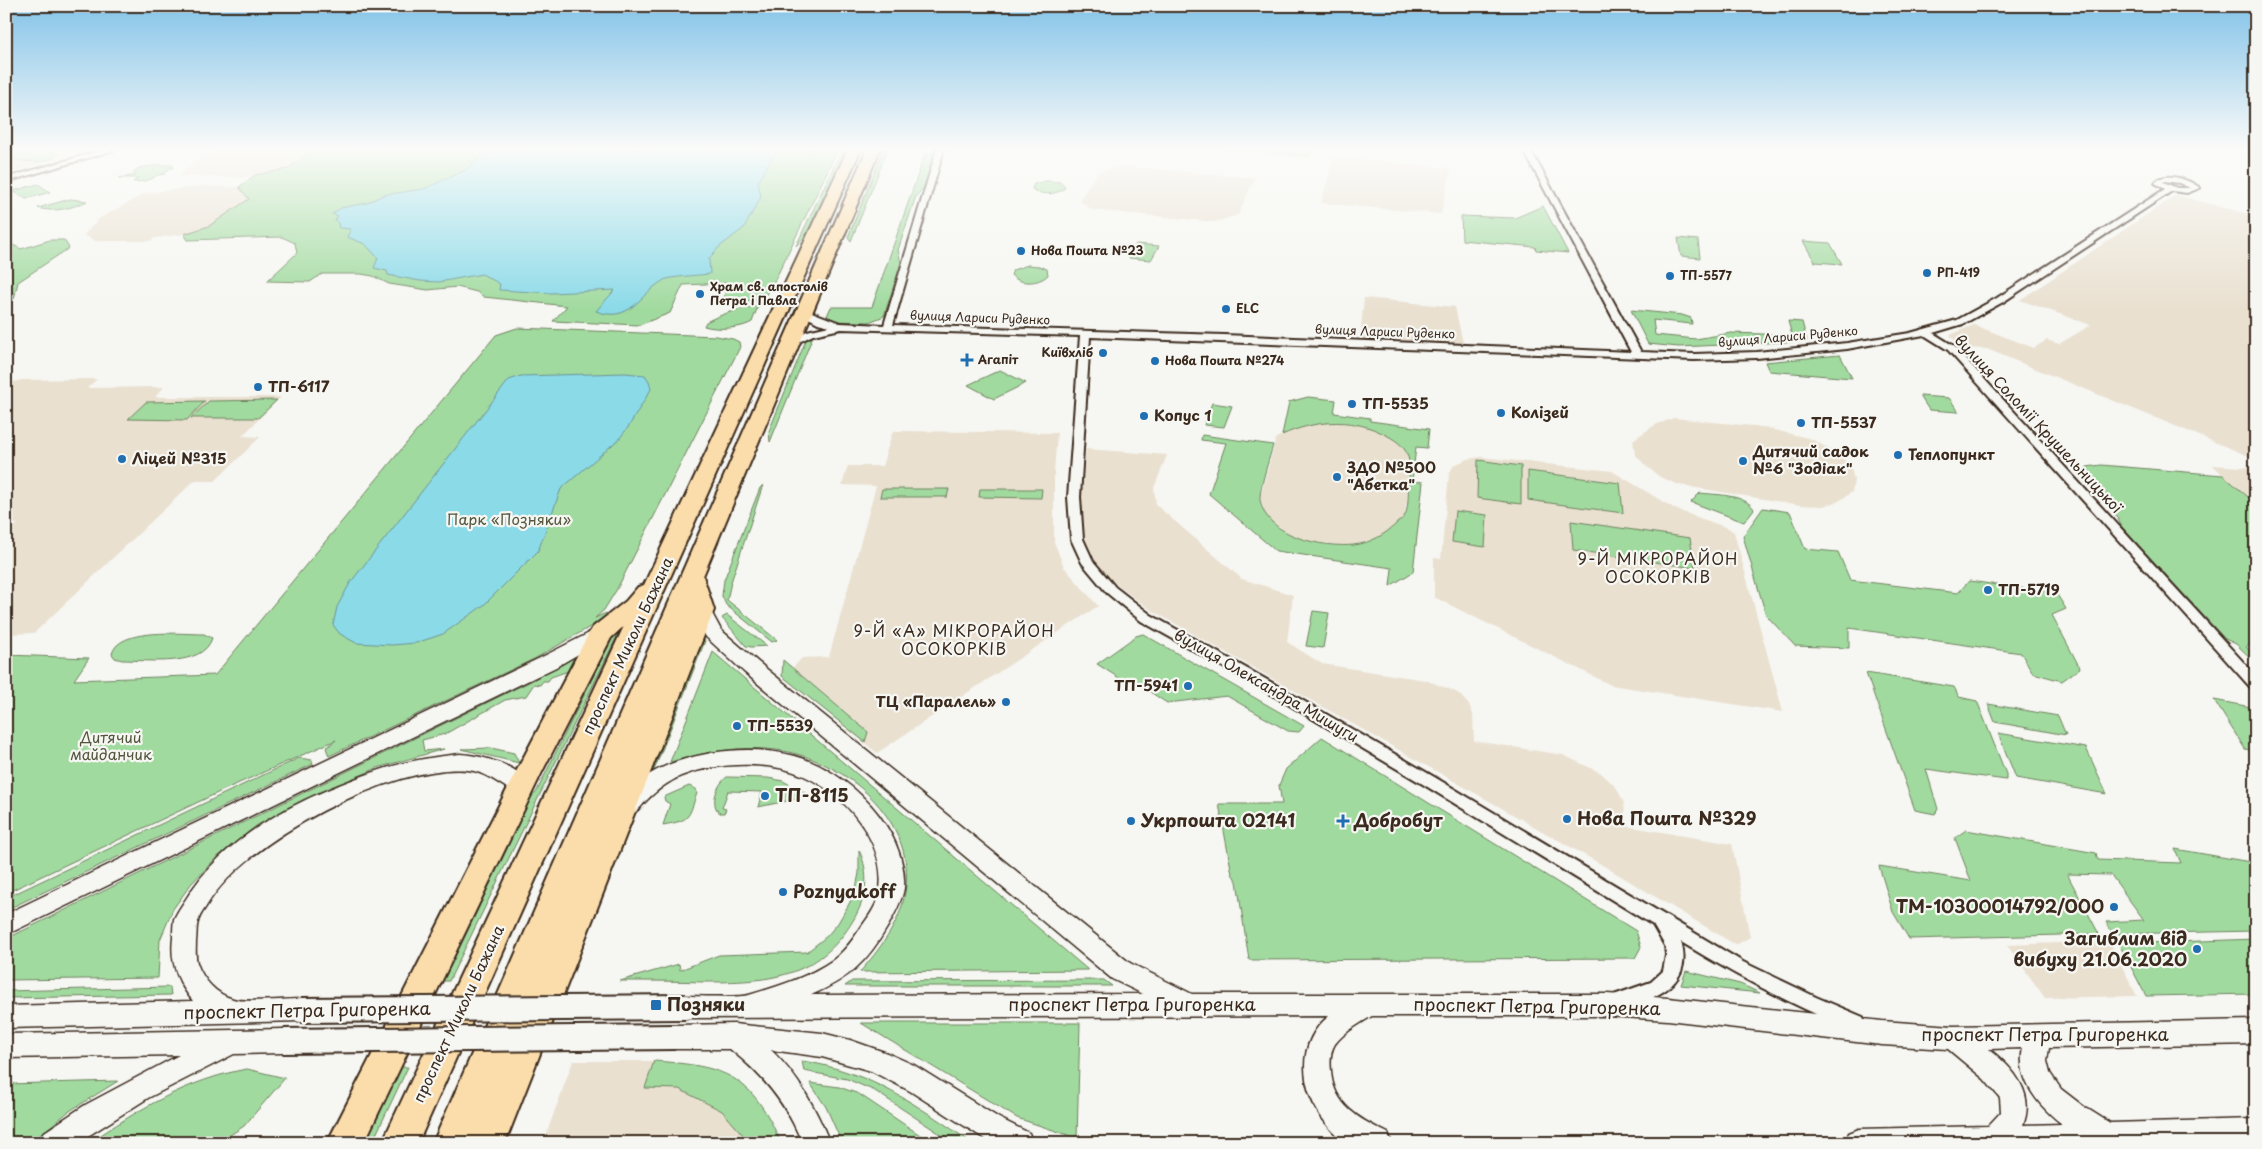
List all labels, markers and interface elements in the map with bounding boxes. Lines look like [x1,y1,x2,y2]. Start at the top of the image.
place label: Нова Пошта №23 [1031,241,1144,259]
marker: Нова Пошта №23 [1015,245,1027,257]
place label: РП-419 [1937,263,1980,281]
place label: ТП-5577 [1680,266,1732,284]
marker: РП-419 [1921,267,1933,279]
marker: ТП-5577 [1664,270,1676,282]
place label: Храм св. апостолів Петра і Павла [710,277,828,309]
marker: Храм св. апостолів Петра і Павла [694,288,706,300]
place label: ELC [1236,299,1259,317]
marker: ELC [1220,303,1232,315]
street label: вулиця Лариси Руденко [910,306,1051,328]
street label: вулиця Лариси Руденко [1315,320,1456,342]
street label: вулиця Лариси Руденко [1717,321,1859,351]
street label: вулиця Соломії Крушельницької [1950,328,2129,518]
place label: Київхліб [1042,343,1094,361]
marker: Київхліб [1097,347,1109,359]
place label: Агапіт [977,350,1019,368]
place label: Нова Пошта №274 [1165,351,1284,369]
marker: Агапіт [960,353,974,367]
marker: Нова Пошта №274 [1149,355,1161,367]
place label: ТП-6117 [268,374,330,397]
marker: ТП-6117 [252,381,264,393]
place label: ТП-5535 [1362,391,1429,414]
marker: ТП-5535 [1346,398,1358,410]
place label: Колізей [1511,400,1569,423]
place label: Копус 1 [1154,403,1211,426]
marker: Колізей [1495,407,1507,419]
marker: Копус 1 [1138,410,1150,422]
place label: ТП-5537 [1811,410,1877,433]
marker: ТП-5537 [1795,417,1807,429]
place label: Дитячий садок №6 "Зодіак" [1752,439,1869,479]
place label: Теплопункт [1908,442,1996,465]
place label: Ліцей №315 [132,446,227,469]
marker: Теплопункт [1892,449,1904,461]
marker: Ліцей №315 [116,453,128,465]
place label: ЗДО №500 "Абетка" [1346,455,1436,495]
marker: Дитячий садок №6 "Зодіак" [1737,455,1749,467]
marker: ЗДО №500 "Абетка" [1331,471,1343,483]
park label: Парк «Позняки» [447,507,571,530]
district label: 9-Й МІКРОРАЙОН ОСОКОРКІВ [1578,546,1738,588]
street label: проспект Миколи Бажана [575,552,678,738]
place label: ТП-5719 [1998,577,2060,600]
marker: ТП-5719 [1982,584,1994,596]
district label: 9-Й «А» МІКРОРАЙОН ОСОКОРКІВ [853,618,1055,660]
street label: вулиця Олександра Мишуги [1170,622,1363,747]
place label: ТП-5941 [1114,673,1178,696]
marker: ТП-5941 [1182,680,1194,692]
place label: ТЦ «Паралель» [876,689,996,712]
marker: ТЦ «Паралель» [1000,696,1012,708]
place label: ТП-5539 [747,713,813,736]
marker: ТП-5539 [731,720,743,732]
park label: Дитячий майданчик [70,725,152,765]
place label: ТП-8115 [775,781,849,808]
marker: ТП-8115 [759,790,771,802]
place label: Нова Пошта №329 [1577,804,1757,831]
place label: Укрпошта 02141 [1140,806,1295,833]
place label: Добробут [1353,806,1443,833]
marker: Нова Пошта №329 [1561,813,1573,825]
marker: Добробут [1336,814,1350,828]
marker: Укрпошта 02141 [1125,815,1137,827]
place label: Poznyakoff [793,877,897,904]
marker: Poznyakoff [777,886,789,898]
place label: ТМ-10300014792/000 [1896,892,2104,919]
marker: ТМ-10300014792/000 [2108,901,2120,913]
street label: проспект Миколи Бажана [406,920,509,1106]
place label: Загиблим від вибуху 21.06.2020 [2013,924,2187,972]
marker: Загиблим від вибуху 21.06.2020 [2191,943,2203,955]
place label: Позняки [667,990,745,1017]
street label: проспект Петра Григоренка [1008,990,1256,1017]
street label: проспект Петра Григоренка [1413,990,1662,1021]
street label: проспект Петра Григоренка [183,994,432,1025]
marker: Позняки [649,998,663,1012]
street label: проспект Петра Григоренка [1921,1020,2169,1047]

